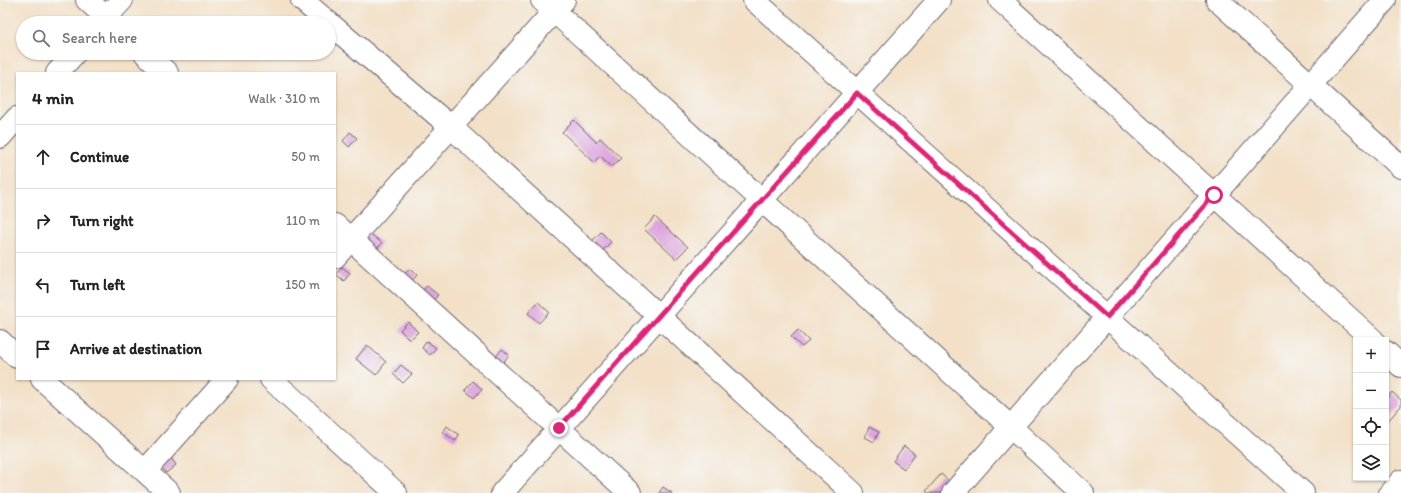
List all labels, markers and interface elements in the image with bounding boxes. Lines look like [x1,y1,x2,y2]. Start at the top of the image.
search box [16,16,336,60]
icon: search [30,27,52,49]
text: Search here [62,29,137,47]
text: 4 min [32,88,74,108]
text: Walk · 310 m [248,91,320,106]
icon: ahead [32,146,54,168]
text: Continue [70,148,129,166]
text: 50 m [291,149,320,164]
route start [1205,186,1223,204]
icon: right [32,210,54,232]
text: Turn right [70,212,134,230]
text: 110 m [286,213,320,228]
icon: left [32,274,54,296]
text: Turn left [70,276,125,294]
text: 150 m [285,277,320,292]
map controls [1353,337,1389,481]
button: + [1353,337,1389,373]
icon: arrive [32,338,54,360]
text: Arrive at destination [70,340,202,358]
button: − [1353,373,1389,409]
button: locate [1353,409,1389,445]
route end [550,419,568,437]
button: layers [1353,445,1389,481]

